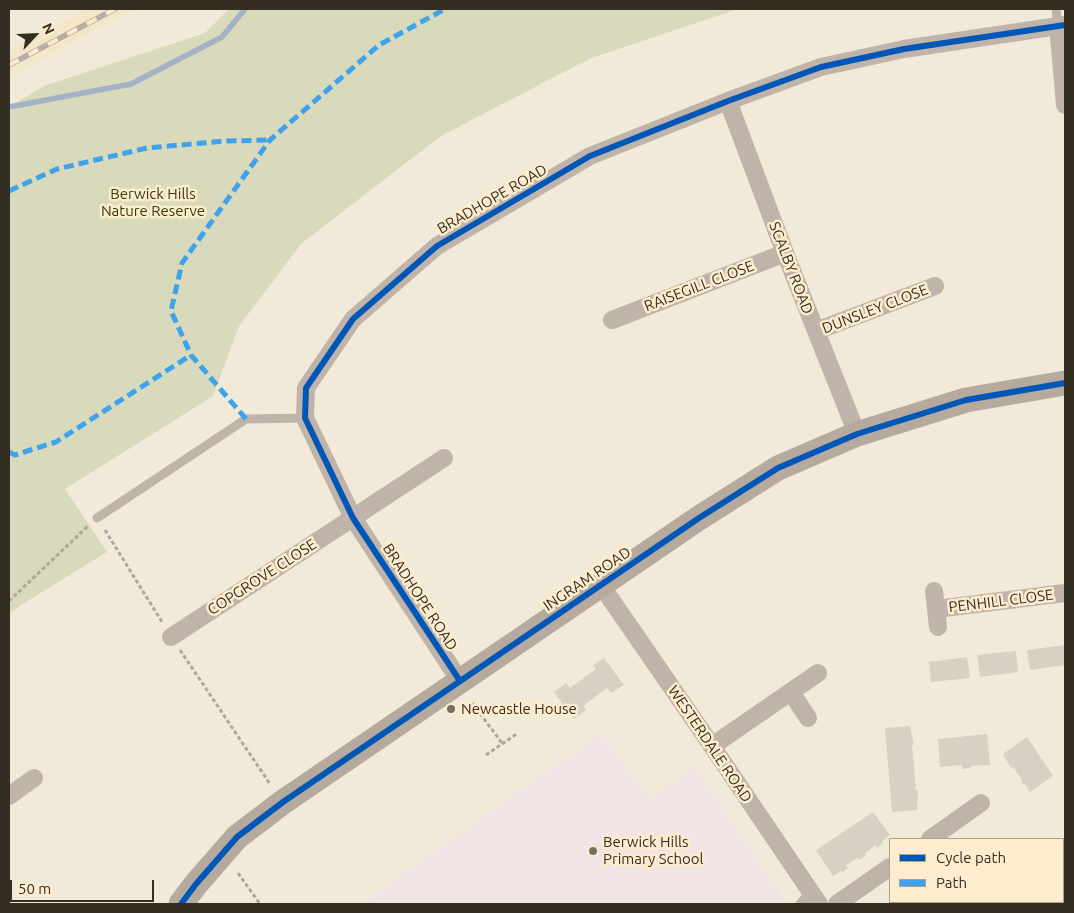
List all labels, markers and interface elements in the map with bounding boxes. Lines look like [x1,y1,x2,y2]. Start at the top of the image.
north arrow [10,10,60,60]
text: N [39,21,58,37]
street label: BRADHOPE ROAD [434,160,550,238]
park label: Berwick Hills Nature Reserve [101,185,205,220]
street label: SCALBY ROAD [765,219,817,317]
street label: RAISEGILL CLOSE [642,257,756,315]
street label: DUNSLEY CLOSE [820,281,930,337]
street label: COPGROVE CLOSE [204,535,320,619]
street label: BRADHOPE ROAD [379,540,461,654]
street label: INGRAM ROAD [540,543,634,615]
street label: PENHILL CLOSE [948,586,1054,616]
street label: WESTERDALE ROAD [664,682,756,806]
place label: Newcastle House [461,700,577,718]
marker: Newcastle House [445,703,457,715]
place label: Berwick Hills Primary School [603,833,704,868]
legend [889,838,1064,903]
marker: Berwick Hills Primary School [587,845,599,857]
text: Cycle path [936,849,1006,866]
scale bar [12,870,156,902]
text: Path [936,874,967,891]
text: 50 m [18,880,51,897]

